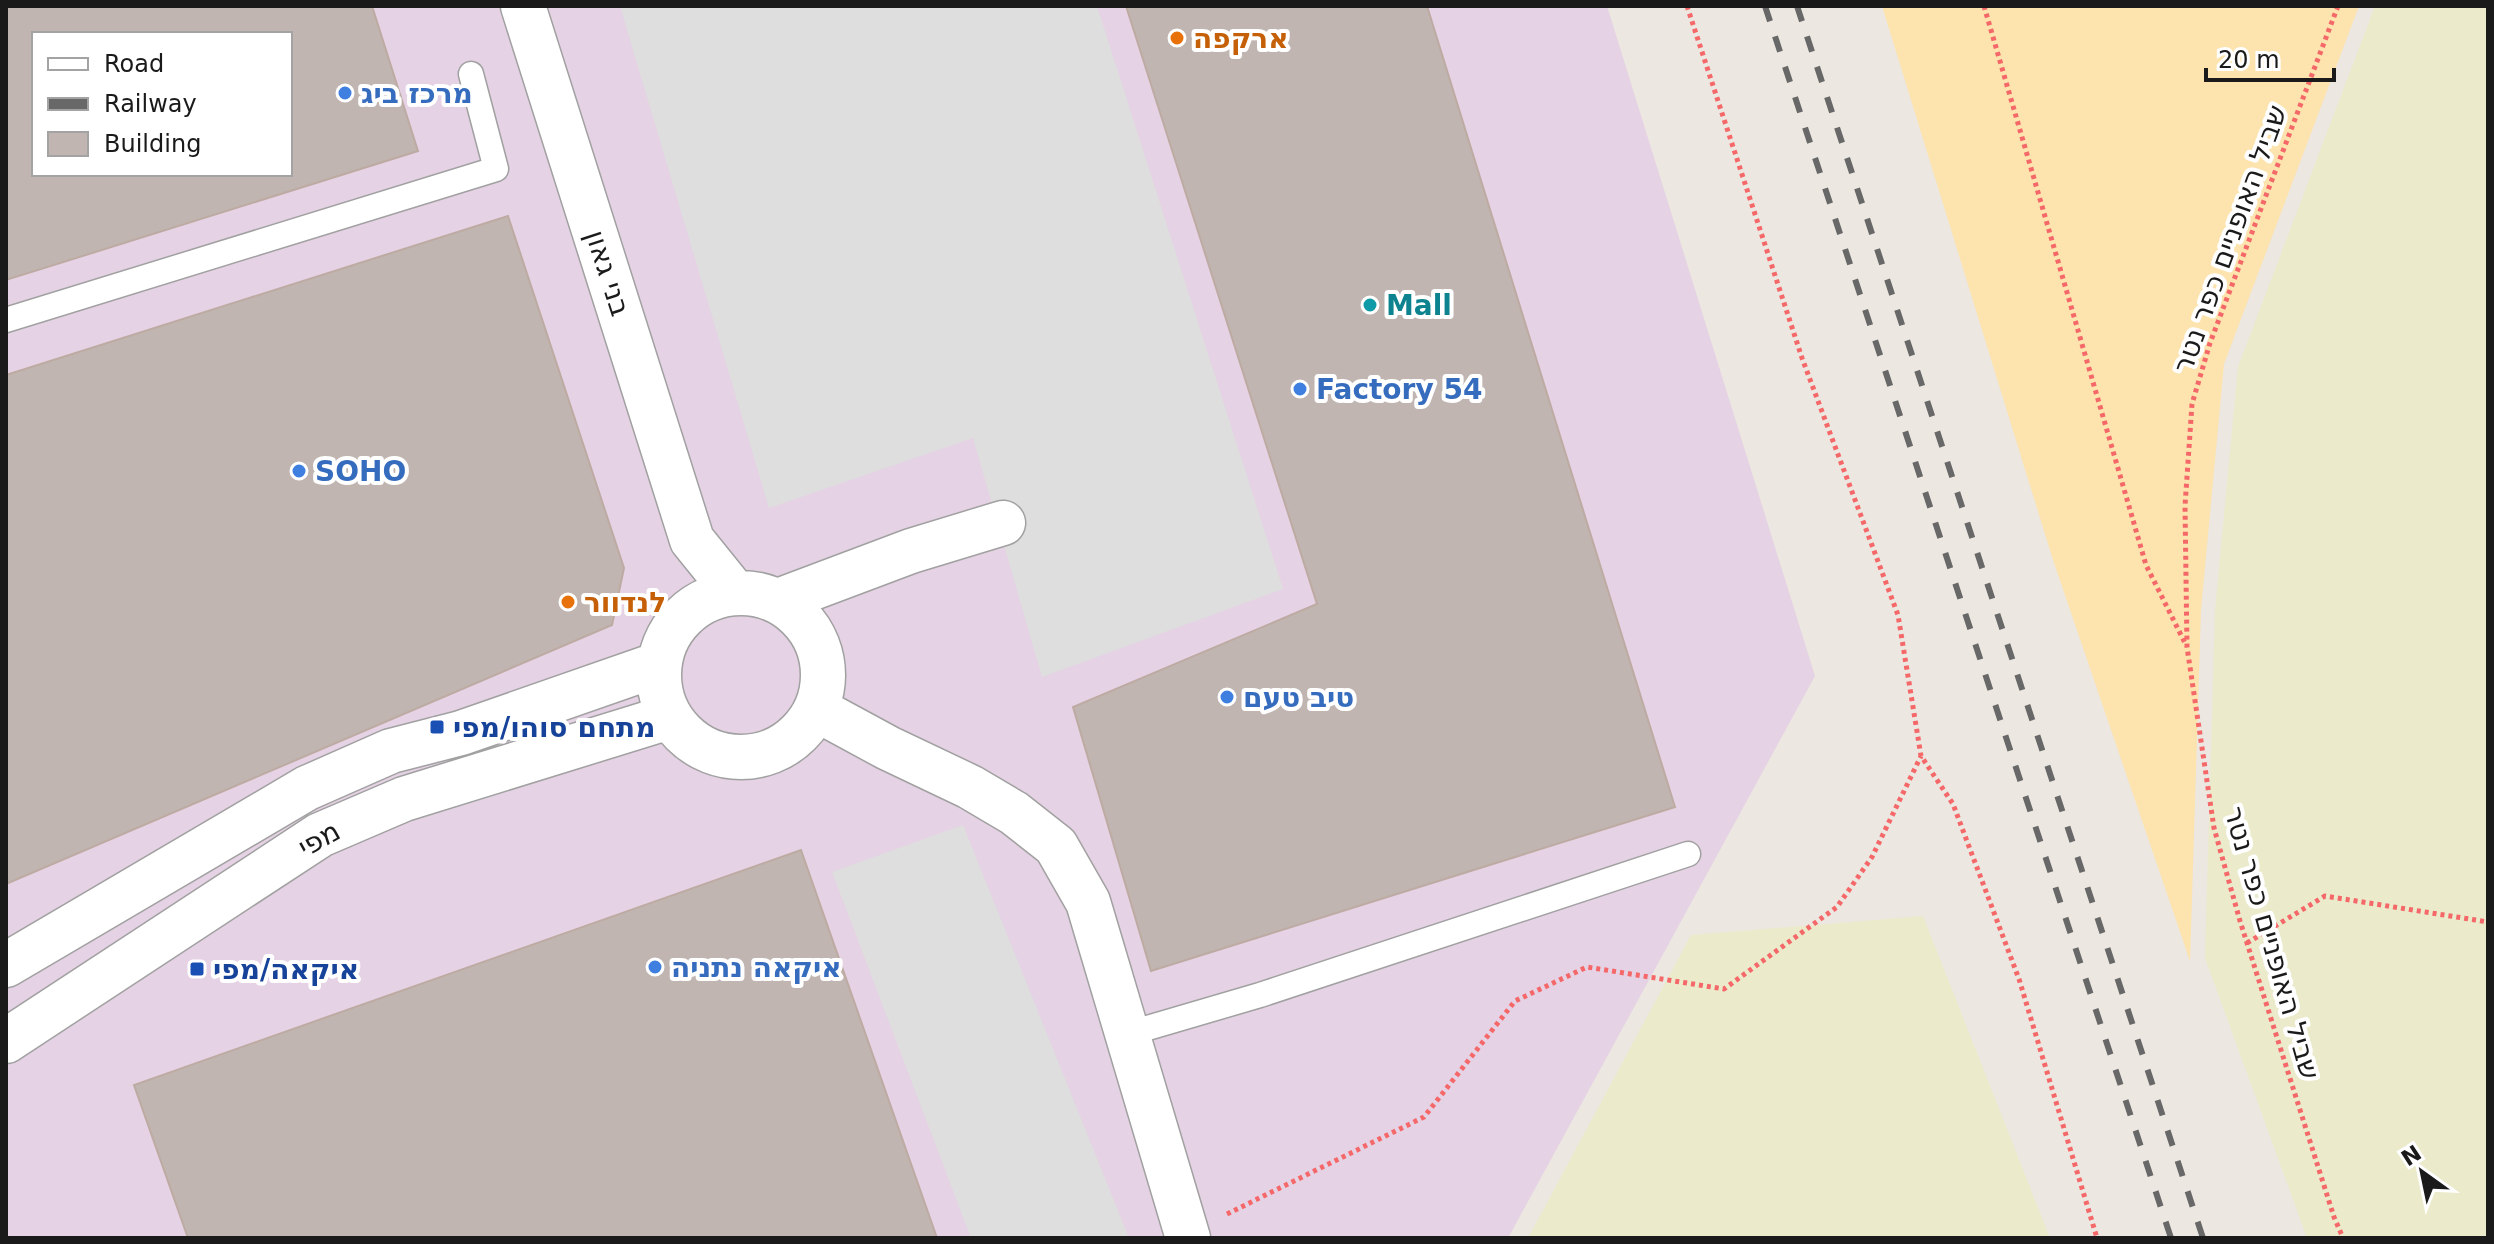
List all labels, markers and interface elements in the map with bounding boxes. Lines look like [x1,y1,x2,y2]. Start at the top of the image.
place label: ארקפה [1193,22,1289,55]
marker: ארקפה [1168,29,1186,47]
legend [32,32,292,176]
scale bar [2206,32,2334,82]
text: 20 m [2218,46,2280,74]
text: Road [104,50,164,78]
place label: מרכז ביג [361,77,473,110]
marker: מרכז ביג [336,84,354,102]
text: Railway [104,90,197,118]
street label: שביל האופניים כפר נטר [2166,101,2294,377]
text: Building [104,130,201,158]
street label: בני גאון [579,226,637,320]
place label: Mall [1386,289,1452,322]
marker: Mall [1361,296,1379,314]
place label: Factory 54 [1316,373,1482,406]
marker: Factory 54 [1291,380,1309,398]
place label: SOHO [315,455,406,488]
marker: SOHO [290,462,308,480]
place label: לנדוור [584,586,666,619]
marker: לנדוור [559,593,577,611]
place label: טיב טעם [1243,681,1354,714]
marker: טיב טעם [1218,688,1236,706]
place label: מתחם סוהו/מפי [453,711,656,744]
marker: מתחם סוהו/מפי [428,718,446,736]
street label: שביל האופניים כפר נטר [2217,803,2327,1083]
street label: מפי [292,814,346,864]
place label: איקאה נתניה [671,951,842,984]
place label: איקאה/מפי [213,953,359,986]
marker: איקאה נתניה [646,958,664,976]
marker: איקאה/מפי [188,960,206,978]
north arrow [2382,1132,2462,1212]
text: N [2397,1140,2426,1171]

